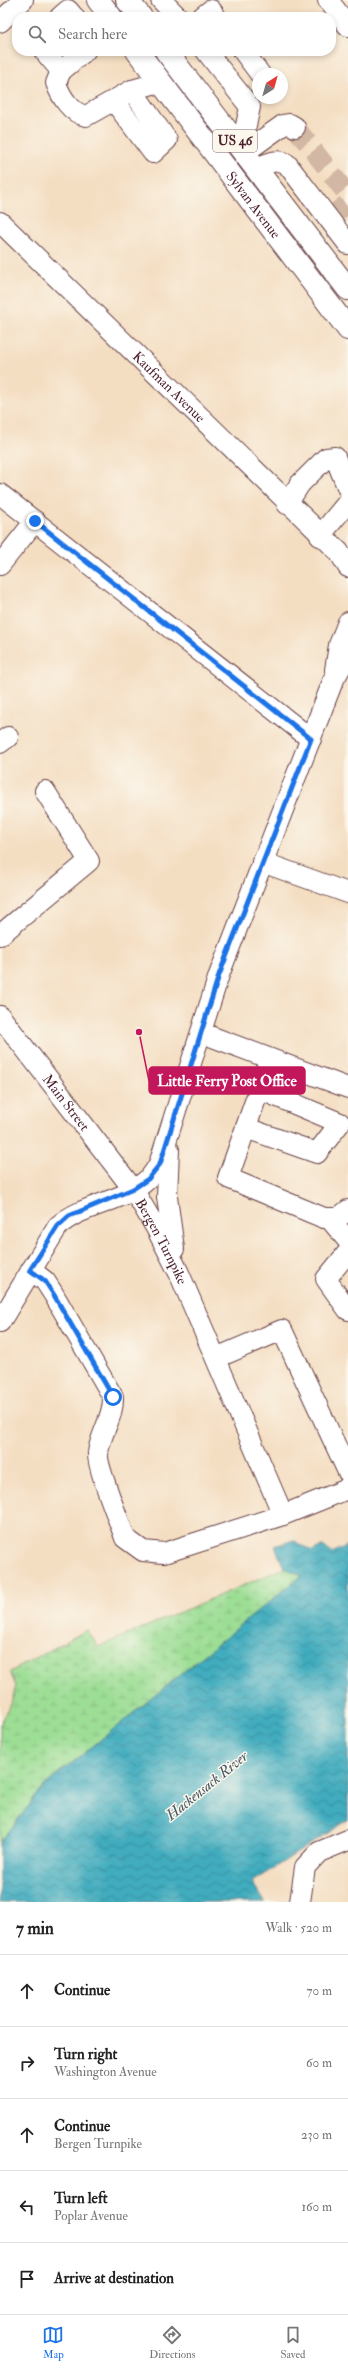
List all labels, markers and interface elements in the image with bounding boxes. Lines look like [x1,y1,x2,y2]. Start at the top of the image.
search box [12,12,336,56]
icon: search [26,23,48,45]
text: Search here [58,25,127,44]
north arrow [252,68,288,104]
road number: US 46 [213,130,257,152]
street label: Sylvan Avenue [223,168,285,242]
street label: Kaufman Avenue [129,347,209,426]
route end [26,512,44,530]
callout: Little Ferry Post Office [149,1067,305,1094]
street label: Main Street [39,1071,94,1134]
text: Little Ferry Post Office [157,1072,297,1092]
street label: Bergen Turnpike [132,1195,191,1287]
route start [104,1388,122,1406]
water label: Hackensack River [161,1746,253,1826]
text: 7 min [16,1918,54,1939]
text: Walk · 520 m [265,1920,332,1936]
icon: ahead [16,1980,38,2002]
text: Continue [54,1981,110,2000]
text: 70 m [307,1983,332,1999]
text: Turn right [54,2045,117,2064]
icon: right [16,2052,38,2074]
text: 60 m [306,2055,332,2071]
text: Washington Avenue [54,2064,157,2080]
text: Continue [54,2117,110,2136]
icon: ahead [16,2124,38,2146]
text: 230 m [301,2127,332,2143]
text: Bergen Turnpike [54,2136,142,2152]
text: Turn left [54,2189,108,2208]
icon: left [16,2196,38,2218]
text: 160 m [301,2199,332,2215]
text: Poplar Avenue [54,2208,128,2224]
icon: arrive [16,2268,38,2290]
text: Arrive at destination [54,2269,174,2288]
tab: Map [42,2324,64,2361]
tab: Directions [149,2324,196,2361]
tab: Saved [280,2324,306,2361]

